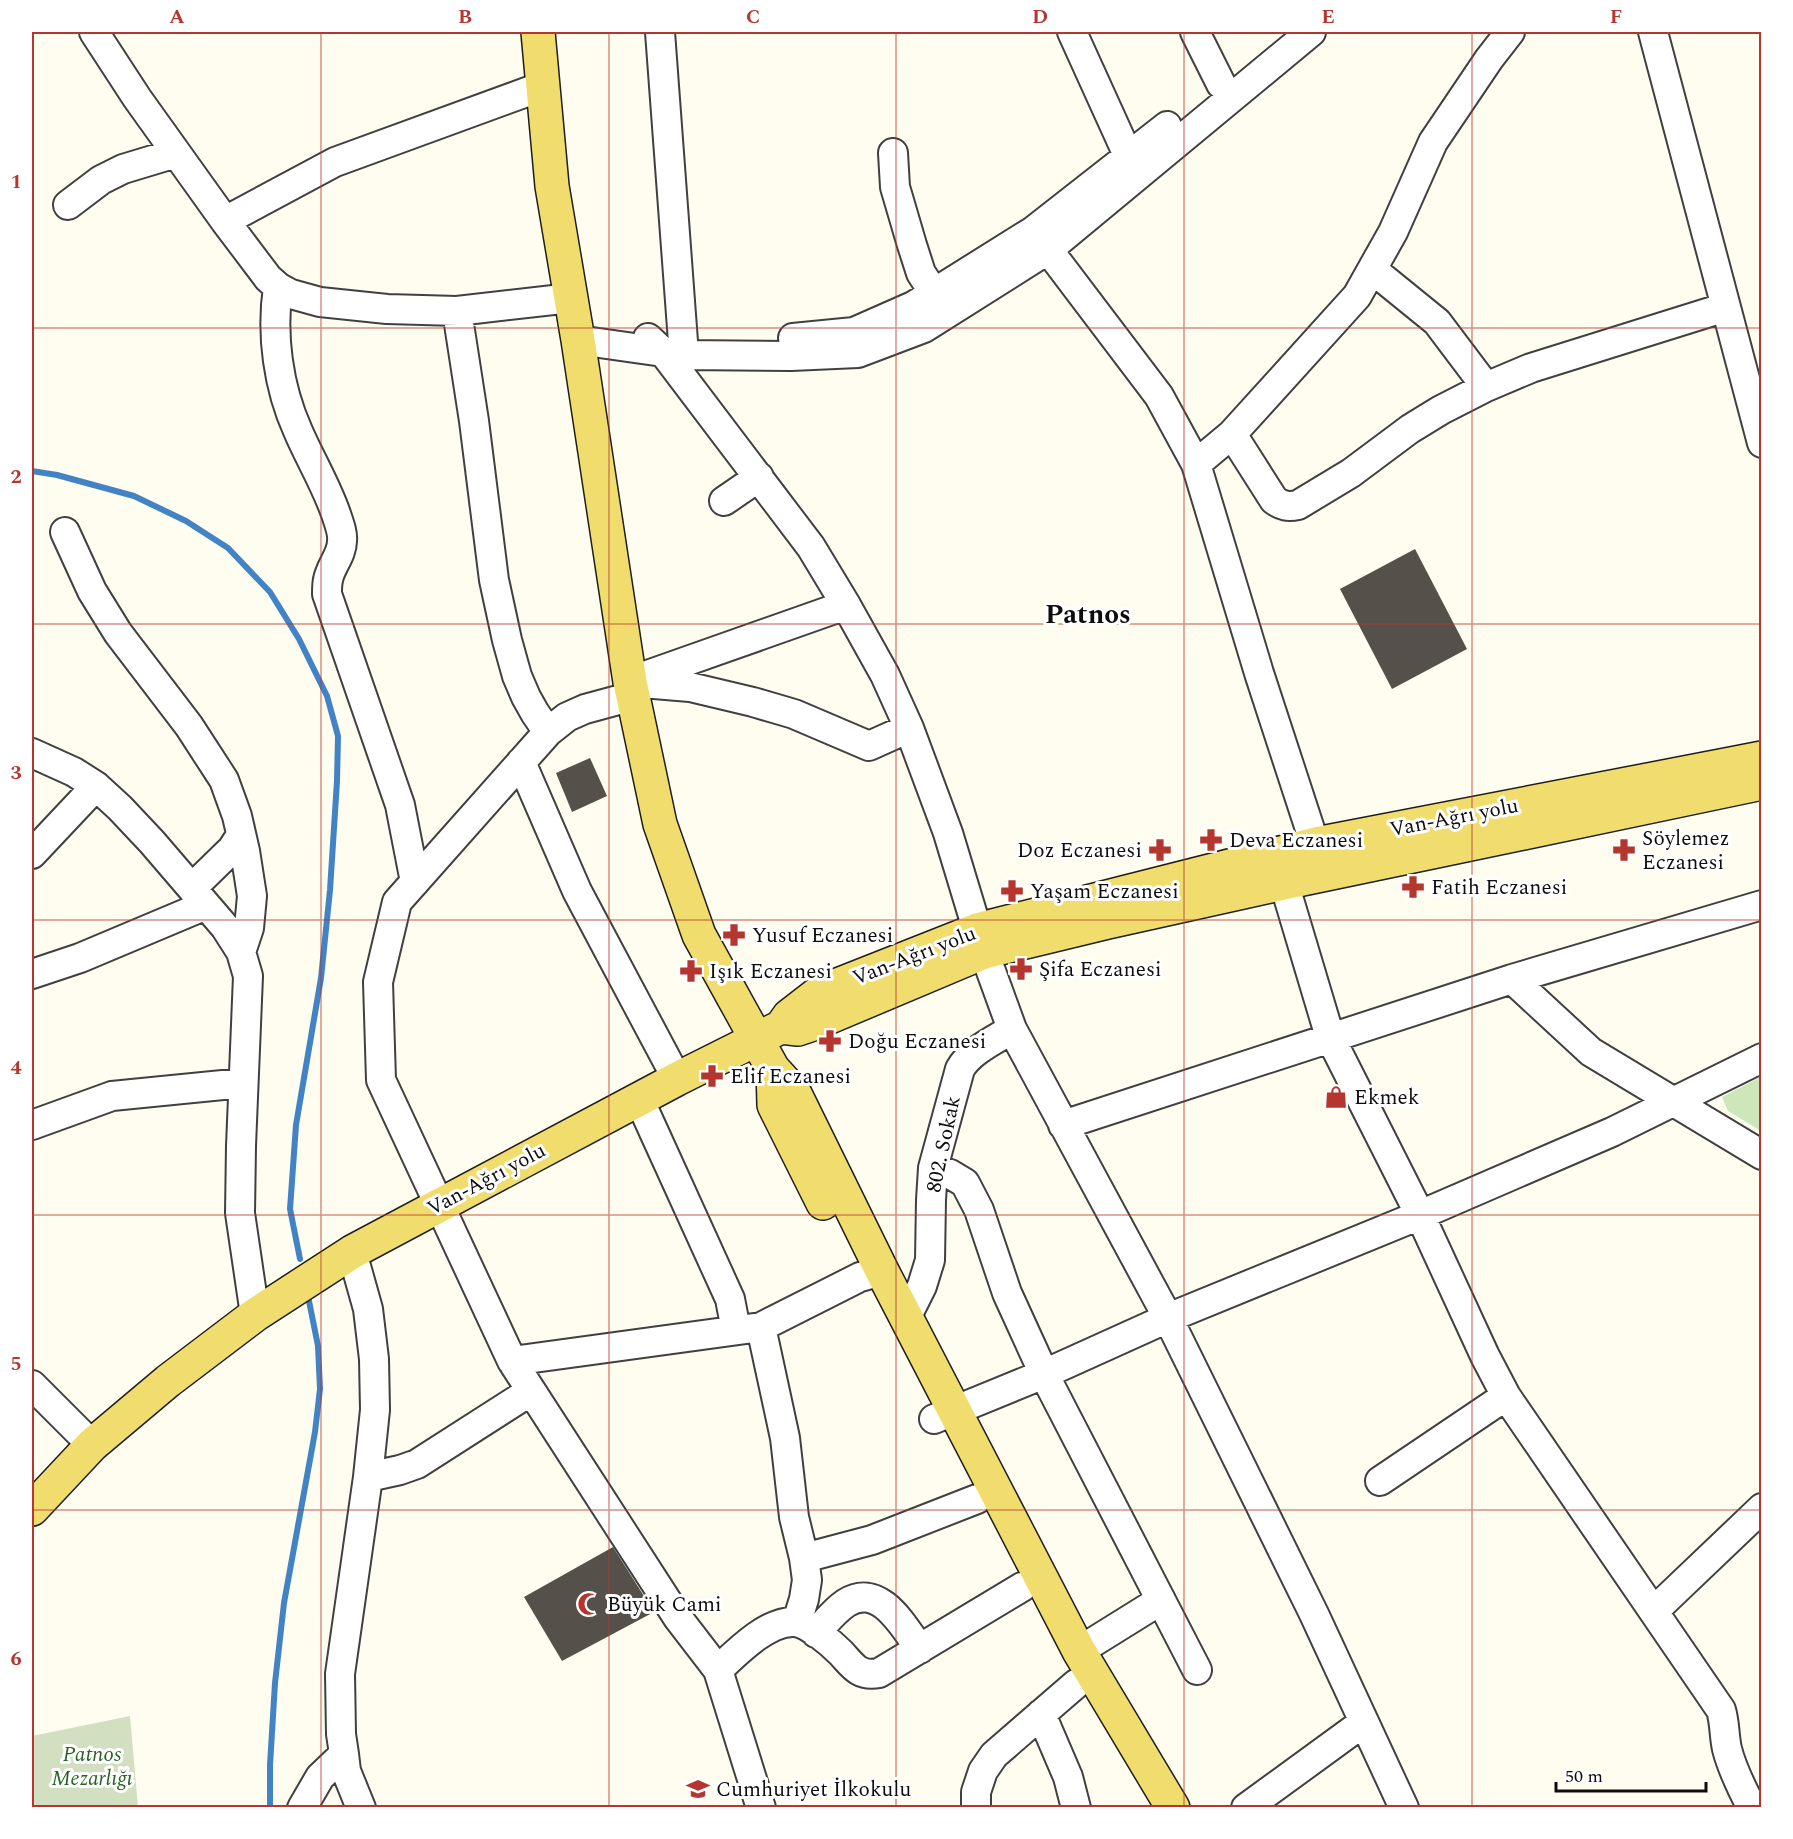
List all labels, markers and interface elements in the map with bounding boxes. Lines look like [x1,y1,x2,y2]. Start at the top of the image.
text: A [169,2,185,32]
text: B [458,2,472,32]
text: C [746,2,760,32]
text: D [1032,2,1048,32]
text: E [1321,2,1335,32]
text: F [1610,2,1622,32]
text: 1 [10,167,22,197]
text: 2 [10,462,22,492]
district label: Patnos [1045,594,1131,636]
text: 3 [10,758,22,788]
street label: Van-Ağrı yolu [1387,790,1521,846]
place label: Söylemez Eczanesi [1642,823,1730,879]
place label: Deva Eczanesi [1229,825,1363,857]
pharmacy icon: Deva Eczanesi [1198,827,1224,853]
place label: Doz Eczanesi [1017,835,1142,867]
pharmacy icon: Doz Eczanesi [1147,837,1173,863]
pharmacy icon: Söylemez Eczanesi [1611,837,1637,863]
place label: Fatih Eczanesi [1431,872,1567,904]
pharmacy icon: Fatih Eczanesi [1400,874,1426,900]
place label: Yaşam Eczanesi [1030,876,1179,908]
pharmacy icon: Yaşam Eczanesi [999,878,1025,904]
street label: Van-Ağrı yolu [848,918,981,994]
place label: Yusuf Eczanesi [752,920,893,952]
pharmacy icon: Yusuf Eczanesi [721,922,747,948]
place label: Şifa Eczanesi [1039,954,1162,986]
place label: Işık Eczanesi [709,956,832,988]
pharmacy icon: Şifa Eczanesi [1008,956,1034,982]
pharmacy icon: Işık Eczanesi [678,958,704,984]
place label: Doğu Eczanesi [848,1026,986,1058]
pharmacy icon: Doğu Eczanesi [817,1028,843,1054]
text: 4 [10,1053,22,1083]
place label: Elif Eczanesi [730,1061,851,1093]
pharmacy icon: Elif Eczanesi [699,1063,725,1089]
place label: Ekmek [1354,1082,1420,1114]
shop icon: Ekmek [1323,1084,1349,1110]
street label: 802. Sokak [918,1093,970,1196]
street label: Van-Ağrı yolu [421,1135,552,1225]
text: 5 [10,1349,22,1379]
place label: Büyük Cami [607,1589,721,1621]
mosque icon: Büyük Cami [576,1591,602,1617]
text: 6 [10,1644,22,1674]
park label: Patnos Mezarlığı [51,1739,133,1795]
scale bar [1556,1755,1706,1793]
text: 50 m [1565,1763,1603,1790]
place label: Cumhuriyet İlkokulu [716,1774,911,1806]
school or university icon: Cumhuriyet İlkokulu [685,1776,711,1802]

